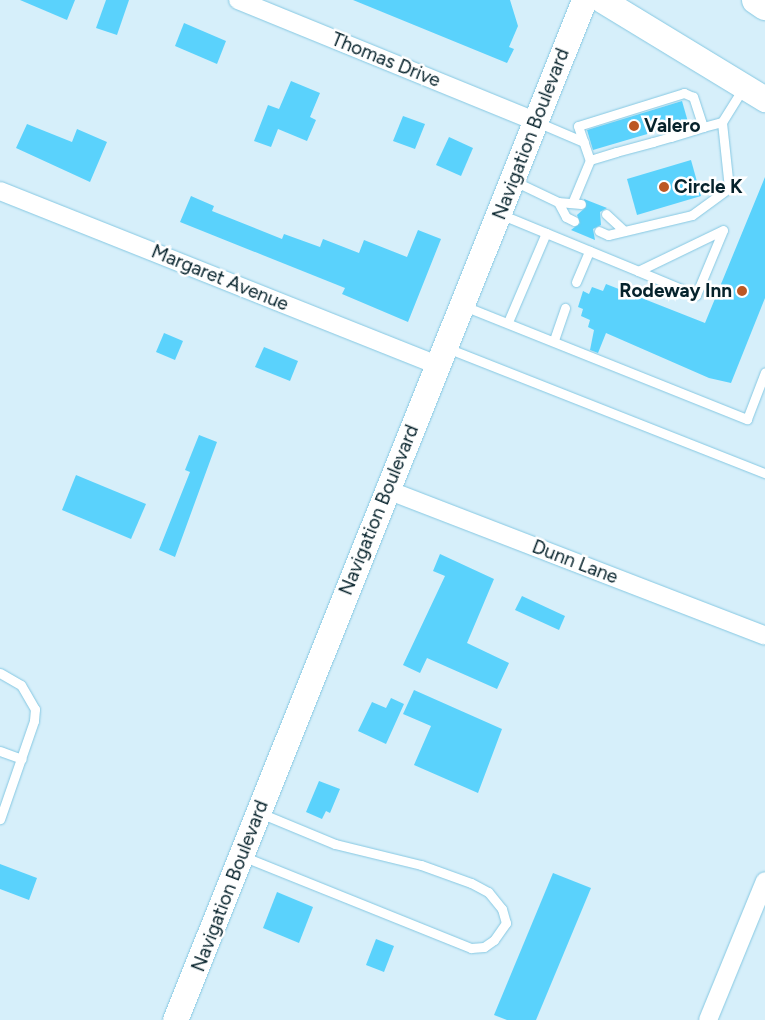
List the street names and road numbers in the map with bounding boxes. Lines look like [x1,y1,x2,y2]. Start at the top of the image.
street label: Thomas Drive [328,28,444,92]
street label: Navigation Boulevard [488,45,574,223]
street label: Margaret Avenue [148,240,292,316]
street label: Navigation Boulevard [334,421,424,599]
street label: Dunn Lane [529,535,621,589]
street label: Navigation Boulevard [187,797,273,975]

